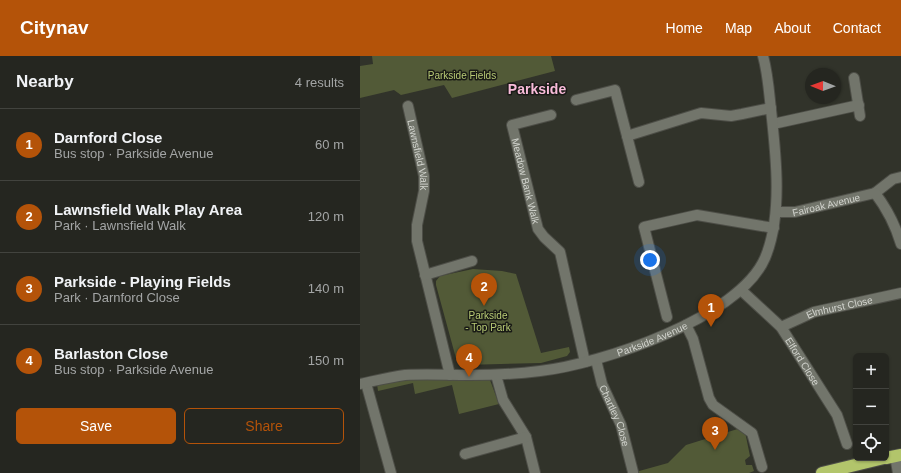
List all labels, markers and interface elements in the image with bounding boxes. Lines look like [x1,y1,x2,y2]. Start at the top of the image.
text: Citynav [20,17,89,38]
text: Home [666,20,703,36]
text: Map [725,20,752,36]
text: About [774,20,811,36]
text: Contact [833,20,881,36]
north arrow [805,68,841,104]
park label: Parkside Fields [428,70,496,81]
text: Nearby [16,72,74,91]
text: 4 results [295,75,344,90]
district label: Parkside [508,81,566,97]
street label: Lawnsfield Walk [406,118,430,191]
text: Darnford Close [54,129,162,146]
text: 1 [25,137,33,152]
text: 60 m [315,137,344,152]
street label: Meadow Bank Walk [510,137,542,226]
text: Bus stop · Parkside Avenue [54,146,213,161]
street label: Fairoak Avenue [791,191,862,218]
text: Lawnsfield Walk Play Area [54,201,242,218]
text: 2 [25,209,33,224]
text: 120 m [308,209,344,224]
text: Park · Lawnsfield Walk [54,218,186,233]
your location [640,250,660,270]
text: Parkside - Playing Fields [54,273,231,290]
pin: 2 [471,273,497,306]
text: 3 [25,281,33,296]
text: 140 m [308,281,344,296]
text: Park · Darnford Close [54,290,180,305]
pin: 1 [698,294,724,327]
street label: Elmhurst Close [804,294,874,320]
park label: Parkside - Top Park [465,310,512,333]
street label: Parkside Avenue [615,319,689,358]
street label: Elford Close [783,335,822,388]
pin: 4 [456,344,482,377]
text: Barlaston Close [54,345,168,362]
text: 4 [25,353,33,368]
text: 150 m [308,353,344,368]
map controls [853,353,889,461]
button: + [853,353,889,389]
text: Bus stop · Parkside Avenue [54,362,213,377]
street label: Chartley Close [598,383,632,448]
button: − [853,389,889,425]
button: Save [16,408,176,444]
button: Share [184,408,344,444]
pin: 3 [702,417,728,450]
button: locate [853,425,889,461]

